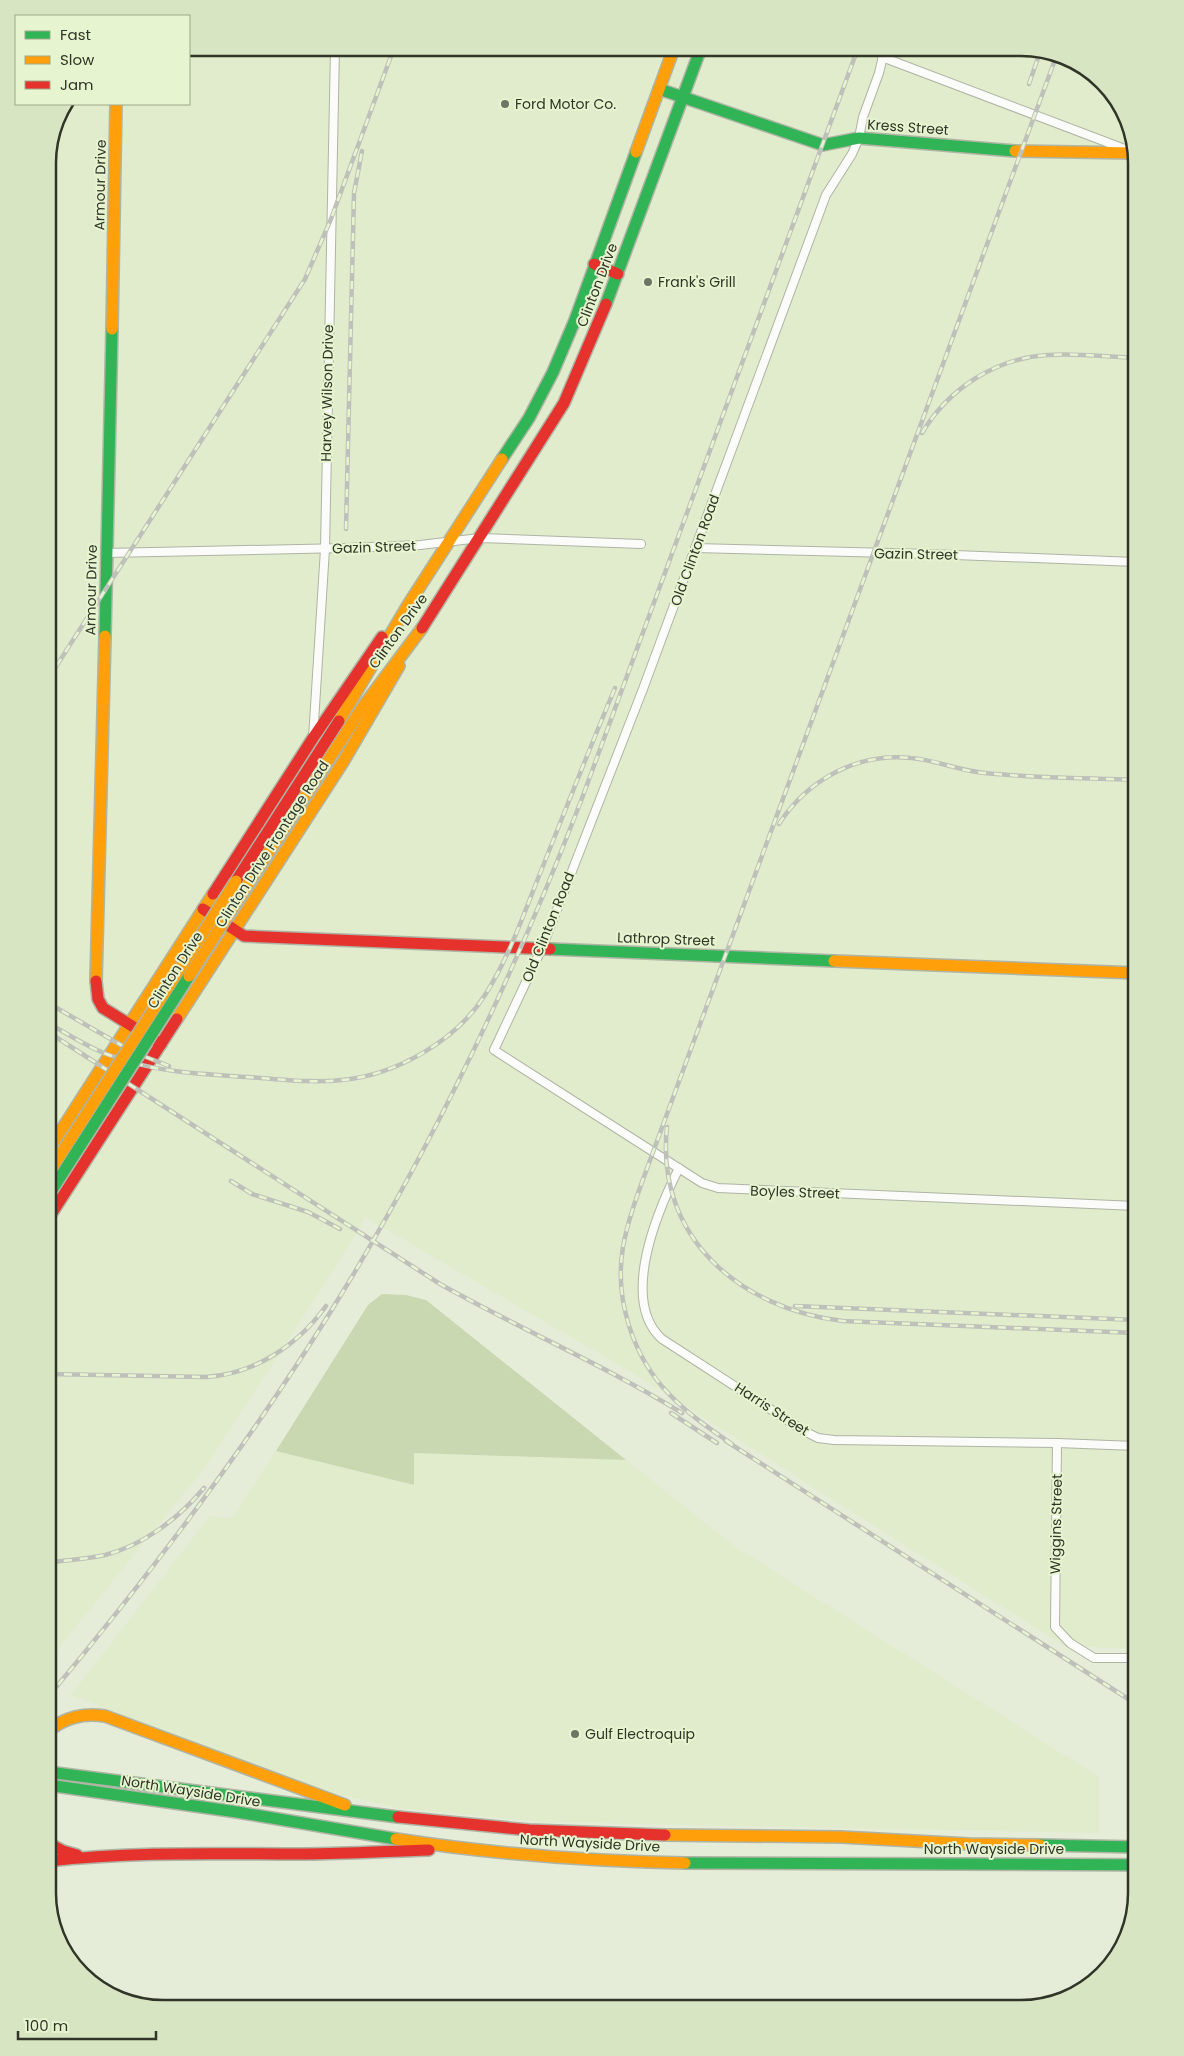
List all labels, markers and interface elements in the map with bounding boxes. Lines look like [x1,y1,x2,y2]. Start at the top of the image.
legend [15,15,190,105]
text: Fast [60,24,91,45]
text: Slow [60,49,95,70]
text: Jam [60,74,94,95]
place label: Ford Motor Co. [515,94,616,114]
marker: Ford Motor Co. [499,98,511,110]
street label: Kress Street [867,114,949,140]
street label: Armour Drive [89,139,111,231]
street label: Clinton Drive [572,240,622,330]
place label: Frank's Grill [658,272,736,292]
marker: Frank's Grill [642,276,654,288]
street label: Harvey Wilson Drive [316,324,338,462]
street label: Old Clinton Road [666,491,724,609]
street label: Gazin Street [332,536,416,558]
street label: Gazin Street [874,543,958,565]
street label: Armour Drive [80,544,102,636]
street label: Clinton Drive [364,589,432,673]
street label: Clinton Drive Frontage Road [210,757,334,931]
street label: Old Clinton Road [517,869,579,985]
street label: Clinton Drive [143,927,208,1013]
street label: Lathrop Street [617,927,715,951]
street label: Boyles Street [750,1180,840,1204]
street label: Harris Street [731,1377,813,1441]
street label: Wiggins Street [1045,1474,1067,1574]
place label: Gulf Electroquip [585,1724,695,1744]
marker: Gulf Electroquip [569,1728,581,1740]
street label: North Wayside Drive [120,1770,262,1812]
street label: North Wayside Drive [519,1829,661,1857]
street label: North Wayside Drive [924,1839,1065,1859]
scale bar [18,2008,155,2040]
text: 100 m [25,2015,68,2036]

